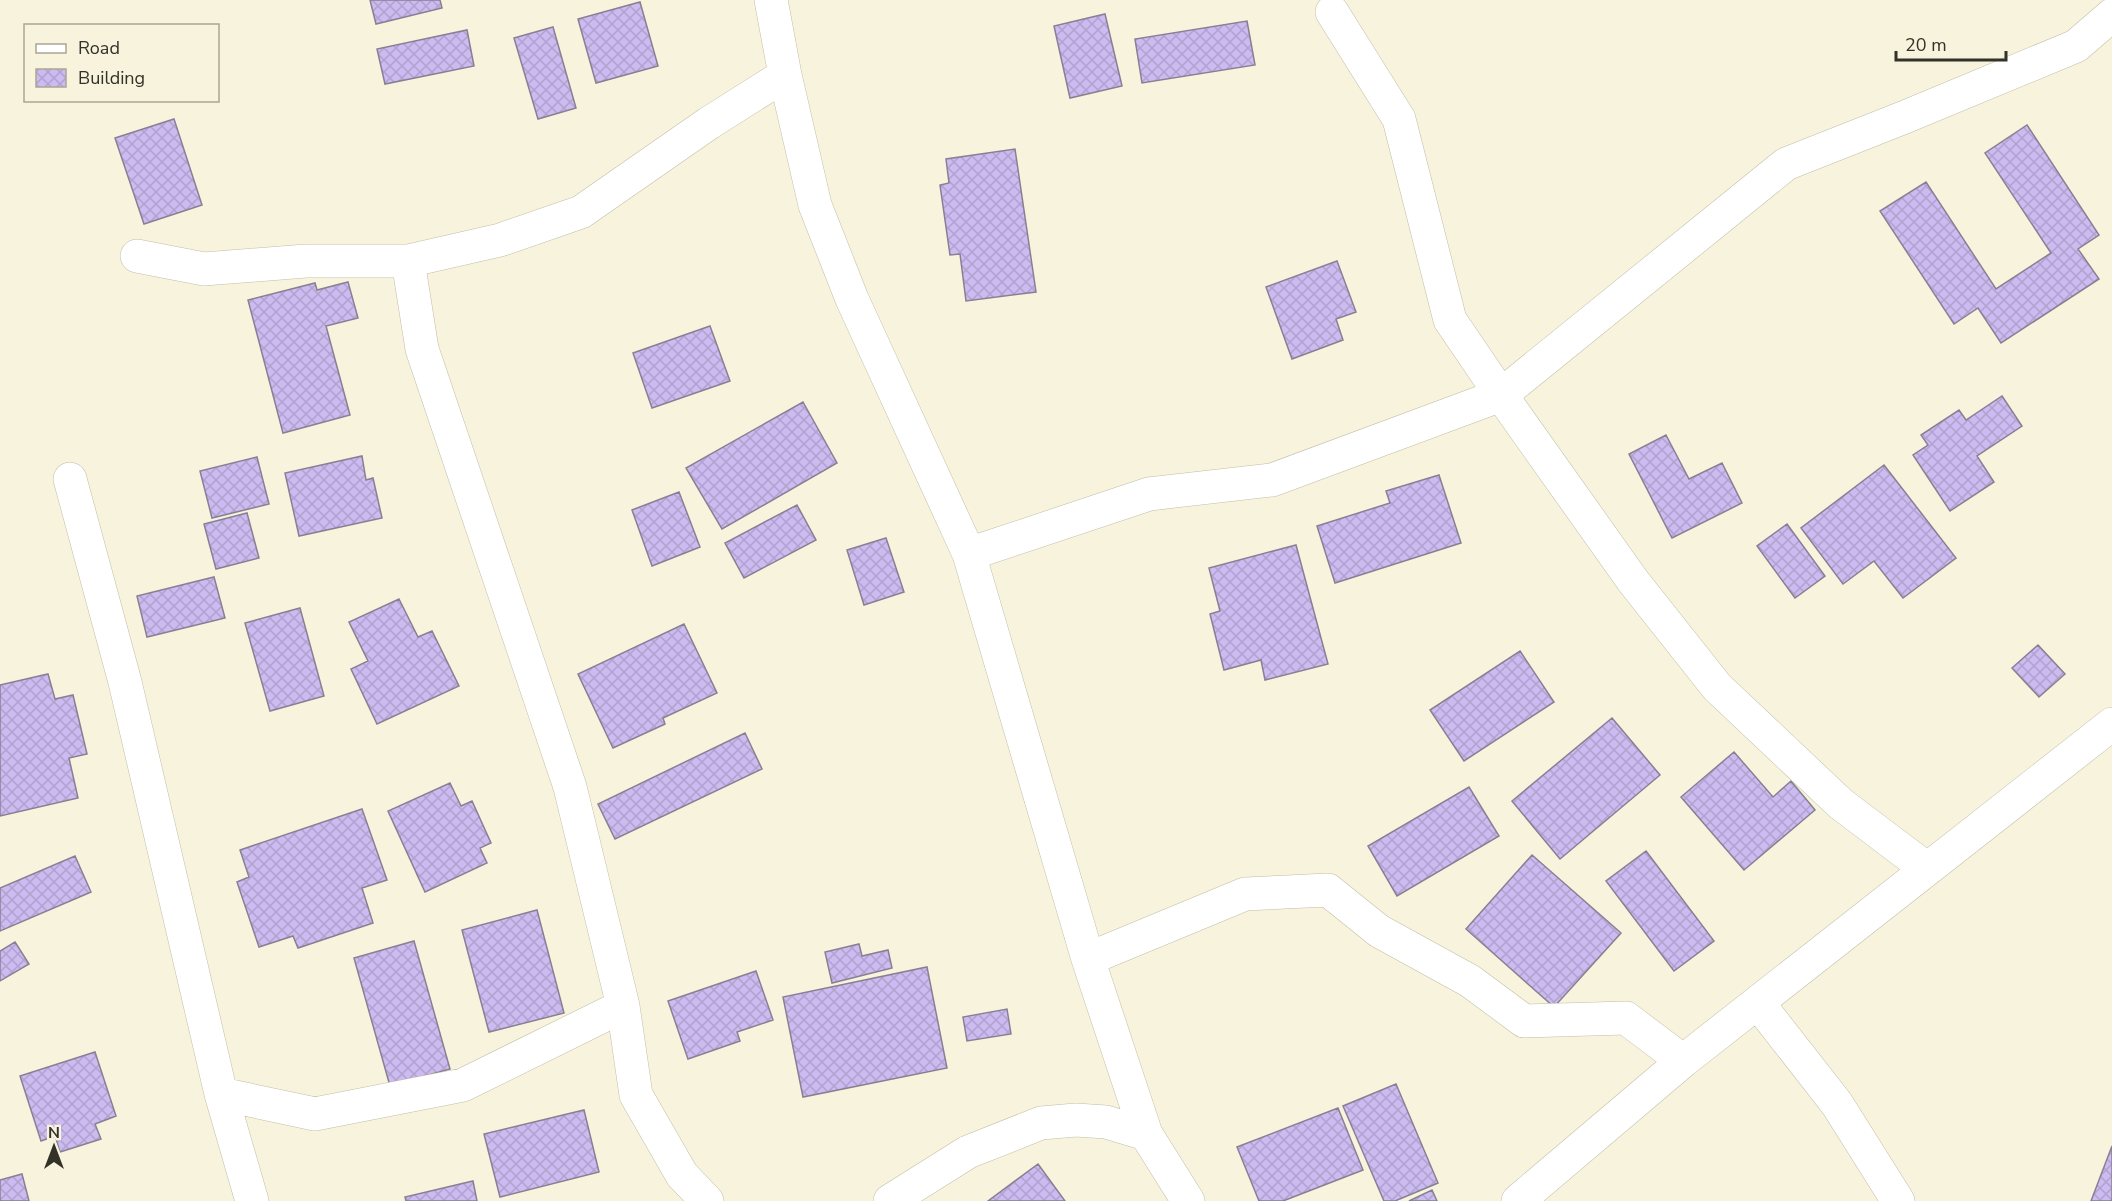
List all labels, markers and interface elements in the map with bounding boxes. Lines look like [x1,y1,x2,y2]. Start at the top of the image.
legend [24,24,219,102]
scale bar [1896,24,2006,62]
text: 20 m [1905,33,1947,57]
text: Road [78,36,120,60]
text: Building [78,66,145,90]
north arrow [24,1117,84,1177]
text: N [48,1122,60,1144]

